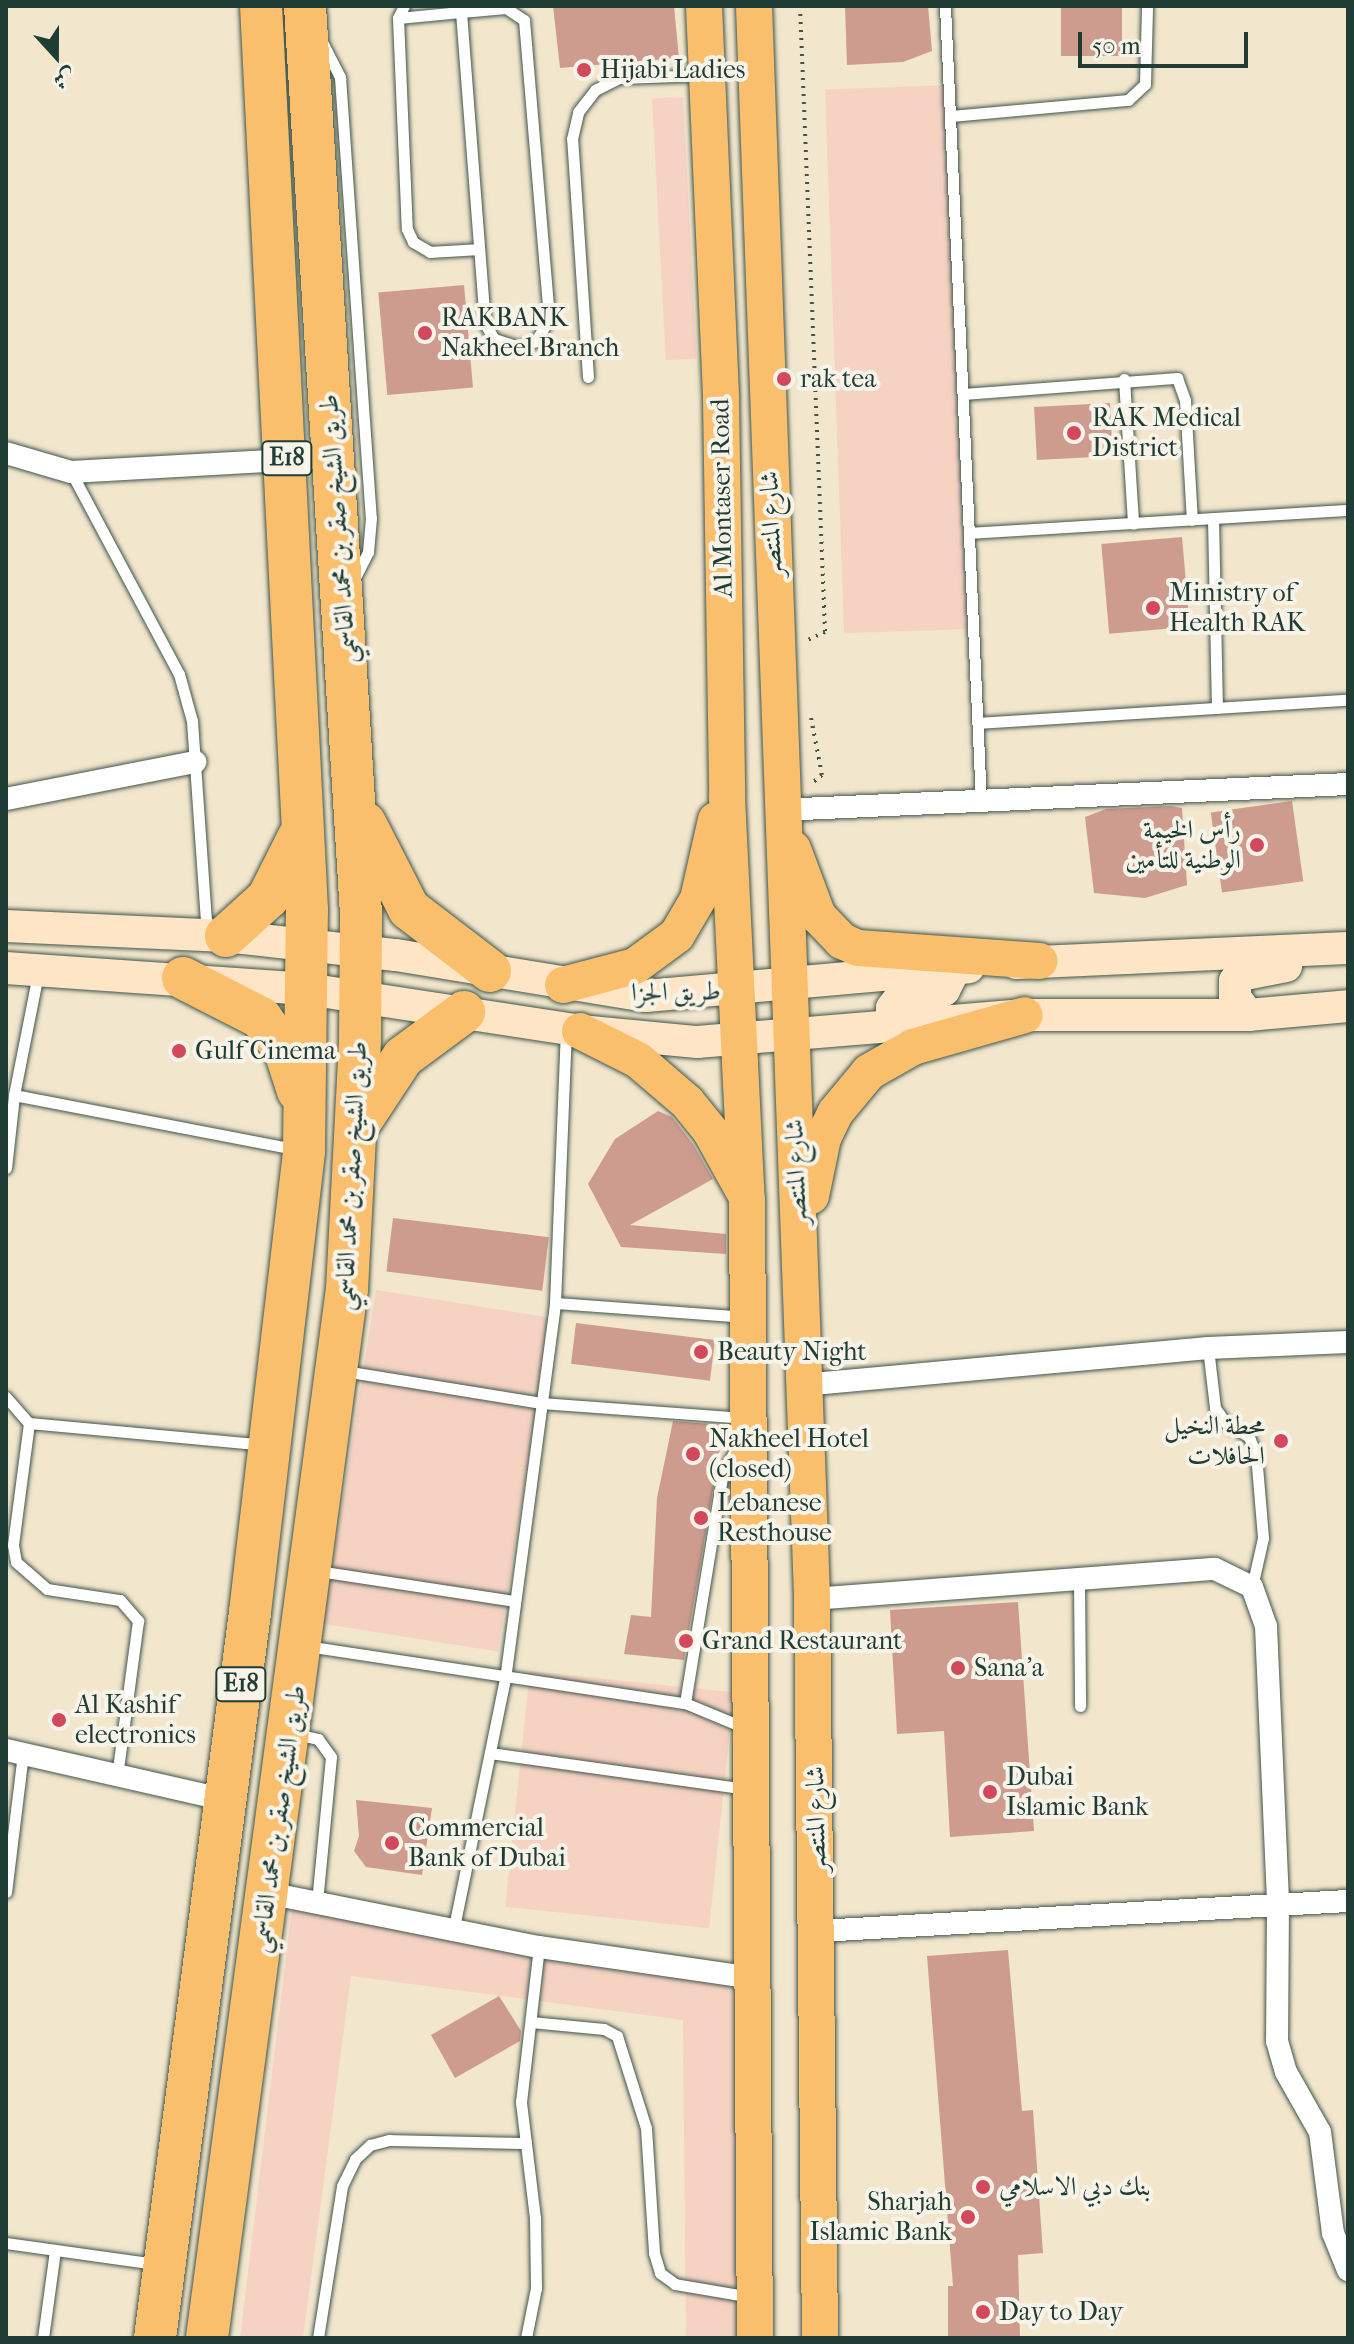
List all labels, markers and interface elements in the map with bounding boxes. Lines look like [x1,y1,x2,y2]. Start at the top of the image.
north arrow [16,16,96,96]
scale bar [1082,16,1252,66]
text: 50 m [1092,32,1141,60]
place label: Hijabi Ladies [600,54,745,86]
marker: Hijabi Ladies [575,61,593,79]
text: ش [50,62,79,94]
place label: RAKBANK Nakheel Branch [441,302,619,364]
marker: RAKBANK Nakheel Branch [416,324,434,342]
place label: rak tea [800,363,876,395]
marker: rak tea [775,370,793,388]
street label: طريق الشيخ صقر بن محمد القاسمي [313,393,363,665]
street label: Al Montaser Road [705,398,739,598]
place label: RAK Medical District [1092,402,1241,464]
marker: RAK Medical District [1063,422,1085,444]
road number: E18 [261,438,313,478]
street label: شارع المنتصر [754,471,788,577]
place label: Ministry of Health RAK [1169,577,1305,638]
marker: Ministry of Health RAK [1144,599,1162,617]
place label: رأس الخيمة الوطنية للتأمين [1125,814,1241,876]
marker: رأس الخيمة الوطنية للتأمين [1248,836,1266,854]
street label: طريق الجزا [631,976,721,1008]
place label: Gulf Cinema [195,1035,336,1067]
street label: طريق الشيخ صقر بن محمد القاسمي [328,1040,374,1312]
marker: Gulf Cinema [170,1042,188,1060]
street label: شارع المنتصر [779,1119,813,1225]
place label: Beauty Night [717,1336,867,1368]
marker: Beauty Night [692,1343,710,1361]
place label: محطة النخيل الحافلات [1164,1410,1265,1472]
place label: Nakheel Hotel (closed) [709,1423,869,1484]
marker: محطة النخيل الحافلات [1272,1432,1290,1450]
marker: Nakheel Hotel (closed) [684,1445,702,1463]
place label: Lebanese Resthouse [717,1487,832,1548]
marker: Lebanese Resthouse [692,1509,710,1527]
place label: Grand Restaurant [702,1625,902,1657]
marker: Grand Restaurant [677,1632,695,1650]
place label: Sana'a [974,1652,1044,1684]
marker: Sana'a [949,1659,967,1677]
road number: E18 [215,1664,267,1704]
street label: طريق الشيخ صقر بن محمد القاسمي [244,1683,312,1955]
place label: Al Kashif electronics [75,1689,196,1750]
marker: Al Kashif electronics [50,1711,68,1729]
place label: Dubai Islamic Bank [1006,1761,1148,1822]
street label: شارع المنتصر [799,1766,833,1872]
marker: Dubai Islamic Bank [981,1783,999,1801]
place label: Commercial Bank of Dubai [408,1812,566,1874]
marker: Commercial Bank of Dubai [383,1834,401,1852]
place label: بنك دبي الاسلامي [999,2171,1151,2203]
marker: بنك دبي الاسلامي [974,2178,992,2196]
place label: Sharjah Islamic Bank [810,2186,952,2248]
marker: Sharjah Islamic Bank [959,2208,977,2226]
place label: Day to Day [999,2296,1123,2328]
marker: Day to Day [974,2303,992,2321]

